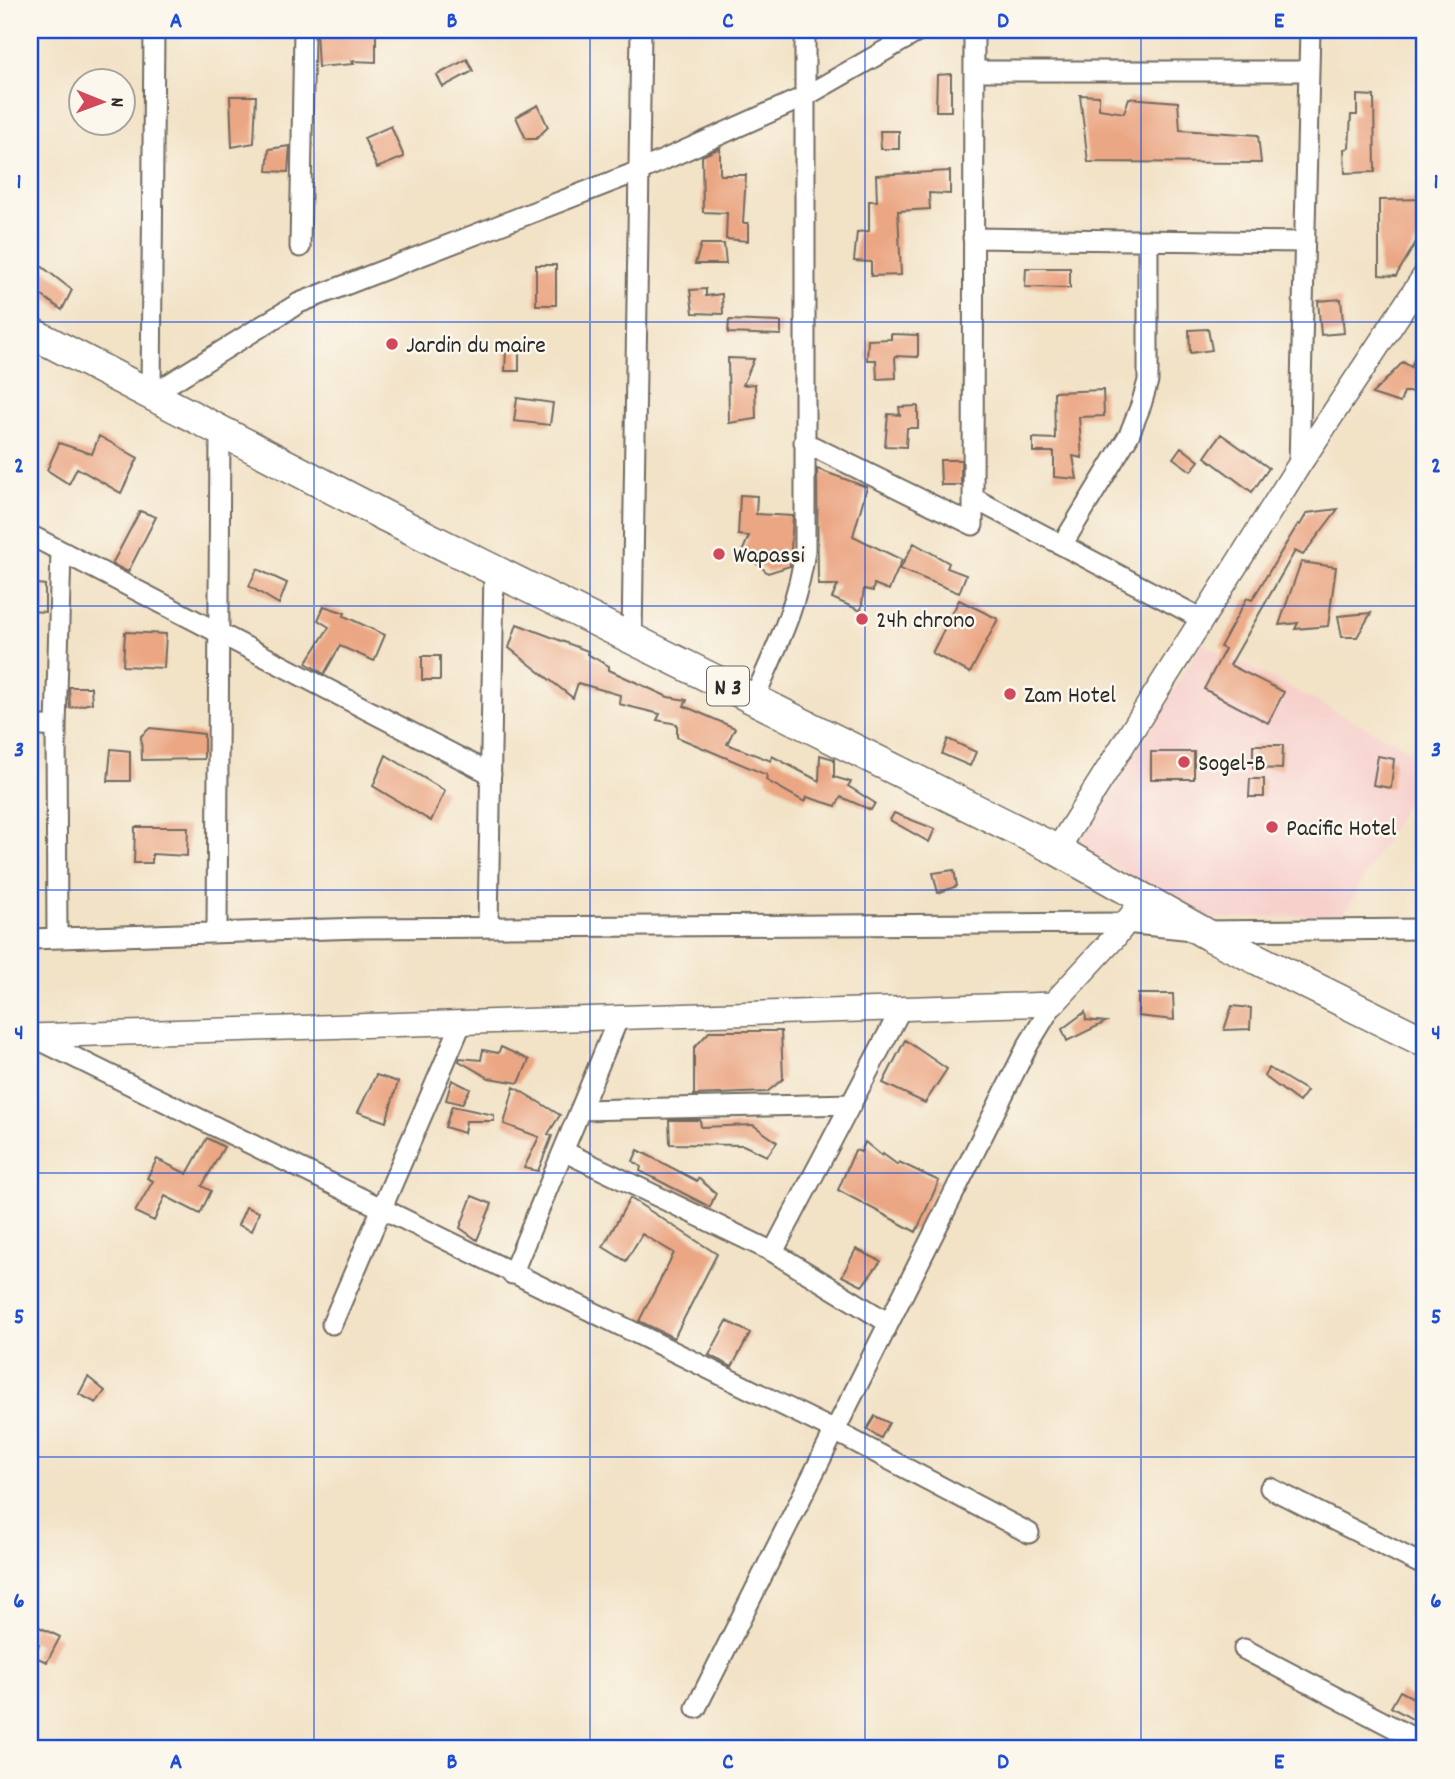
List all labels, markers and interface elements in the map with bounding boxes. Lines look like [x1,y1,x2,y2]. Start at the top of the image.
text: A [170,6,182,39]
text: B [447,6,458,39]
text: C [722,6,734,39]
text: D [997,6,1009,39]
text: E [1274,6,1285,39]
north arrow [66,66,136,136]
text: N [102,97,129,107]
text: 1 [16,167,22,200]
text: 1 [1433,167,1439,200]
place label: Jardin du maire [406,330,546,364]
marker: Jardin du maire [384,336,400,352]
text: 2 [14,451,24,484]
text: 2 [1431,451,1441,484]
place label: Wapassi [733,540,805,574]
marker: Wapassi [711,546,727,562]
place label: 24h chrono [876,605,975,639]
marker: 24h chrono [854,611,870,627]
road number: N 3 [707,666,749,706]
place label: Zam Hotel [1024,680,1116,714]
marker: Zam Hotel [1002,686,1018,702]
text: 3 [14,735,24,768]
text: 3 [1431,735,1441,768]
place label: Sogel-B [1198,748,1266,782]
marker: Sogel-B [1176,754,1192,770]
place label: Pacific Hotel [1286,813,1397,847]
marker: Pacific Hotel [1264,819,1280,835]
text: 4 [14,1018,24,1051]
text: 4 [1431,1018,1441,1051]
text: 5 [14,1302,24,1335]
text: 5 [1431,1302,1441,1335]
text: 6 [13,1586,25,1619]
text: 6 [1430,1586,1442,1619]
text: A [170,1747,182,1779]
text: B [447,1747,458,1779]
text: C [722,1747,734,1779]
text: D [997,1747,1009,1779]
text: E [1274,1747,1285,1779]

